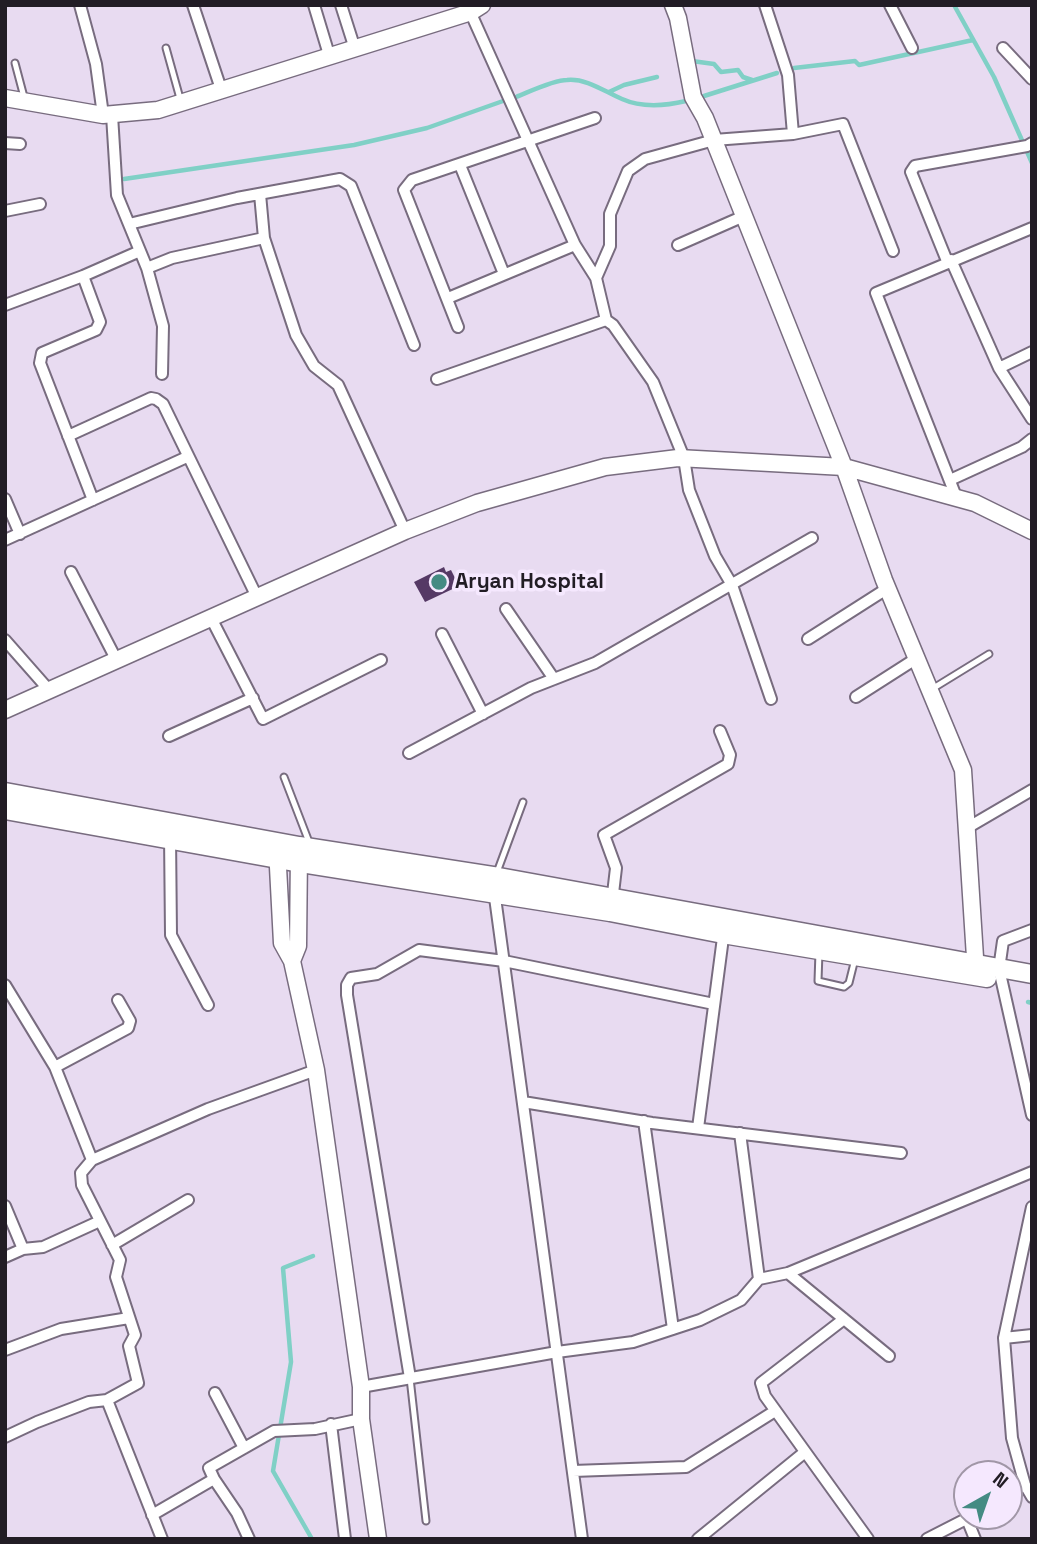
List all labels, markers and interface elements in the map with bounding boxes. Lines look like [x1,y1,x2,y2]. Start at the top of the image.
place label: Aryan Hospital [455,569,604,595]
marker: Aryan Hospital [429,572,449,592]
north arrow [953,1460,1023,1530]
text: N [988,1466,1013,1494]

